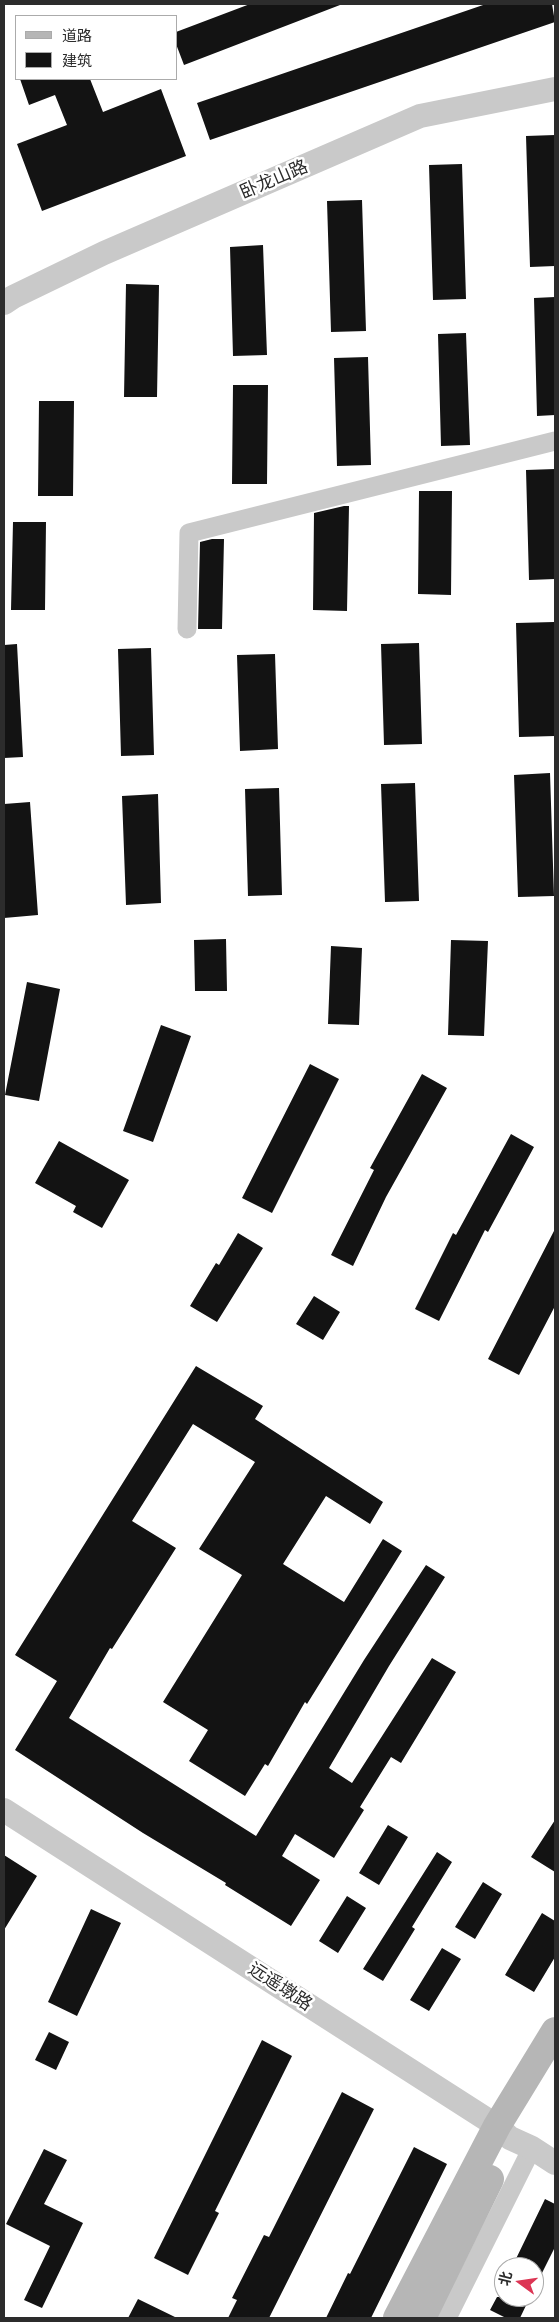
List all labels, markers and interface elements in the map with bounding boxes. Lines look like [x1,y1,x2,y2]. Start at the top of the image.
legend [15,15,178,80]
text: 道路 [62,26,92,45]
text: 建筑 [62,51,92,70]
street label: 卧龙山路 [237,156,311,204]
street label: 远遥墩路 [244,1958,316,2016]
north arrow [494,2257,544,2307]
text: 北 [495,2270,516,2288]

